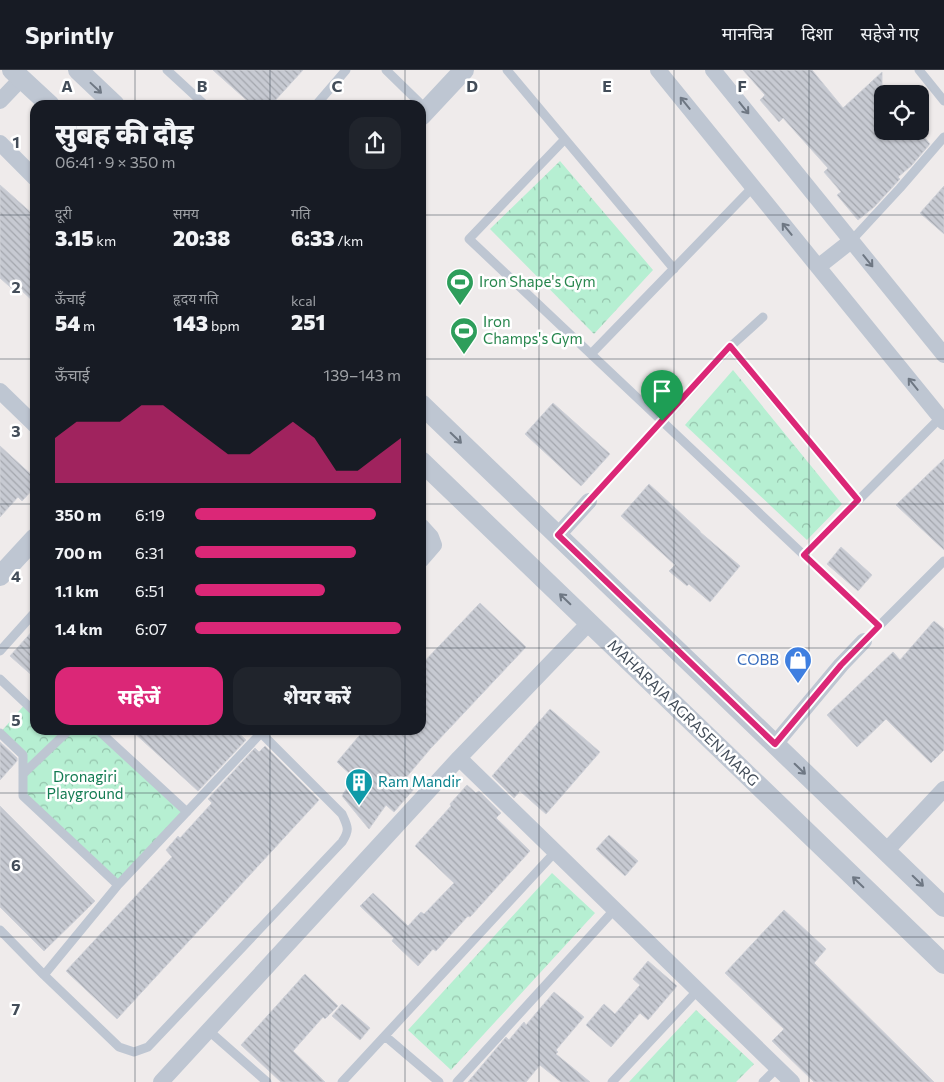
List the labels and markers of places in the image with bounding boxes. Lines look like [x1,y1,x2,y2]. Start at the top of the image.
sports icon: Iron Shape's Gym [445,267,475,306]
place label: Iron Shape's Gym [479,272,596,290]
place label: Iron Champs's Gym [483,312,583,347]
sports icon: Iron Champs's Gym [449,316,479,355]
pin [641,370,683,421]
shop icon: COBB [783,645,813,684]
place label: COBB [737,650,779,668]
building icon: Ram Mandir [344,767,374,806]
place label: Ram Mandir [378,772,461,790]

